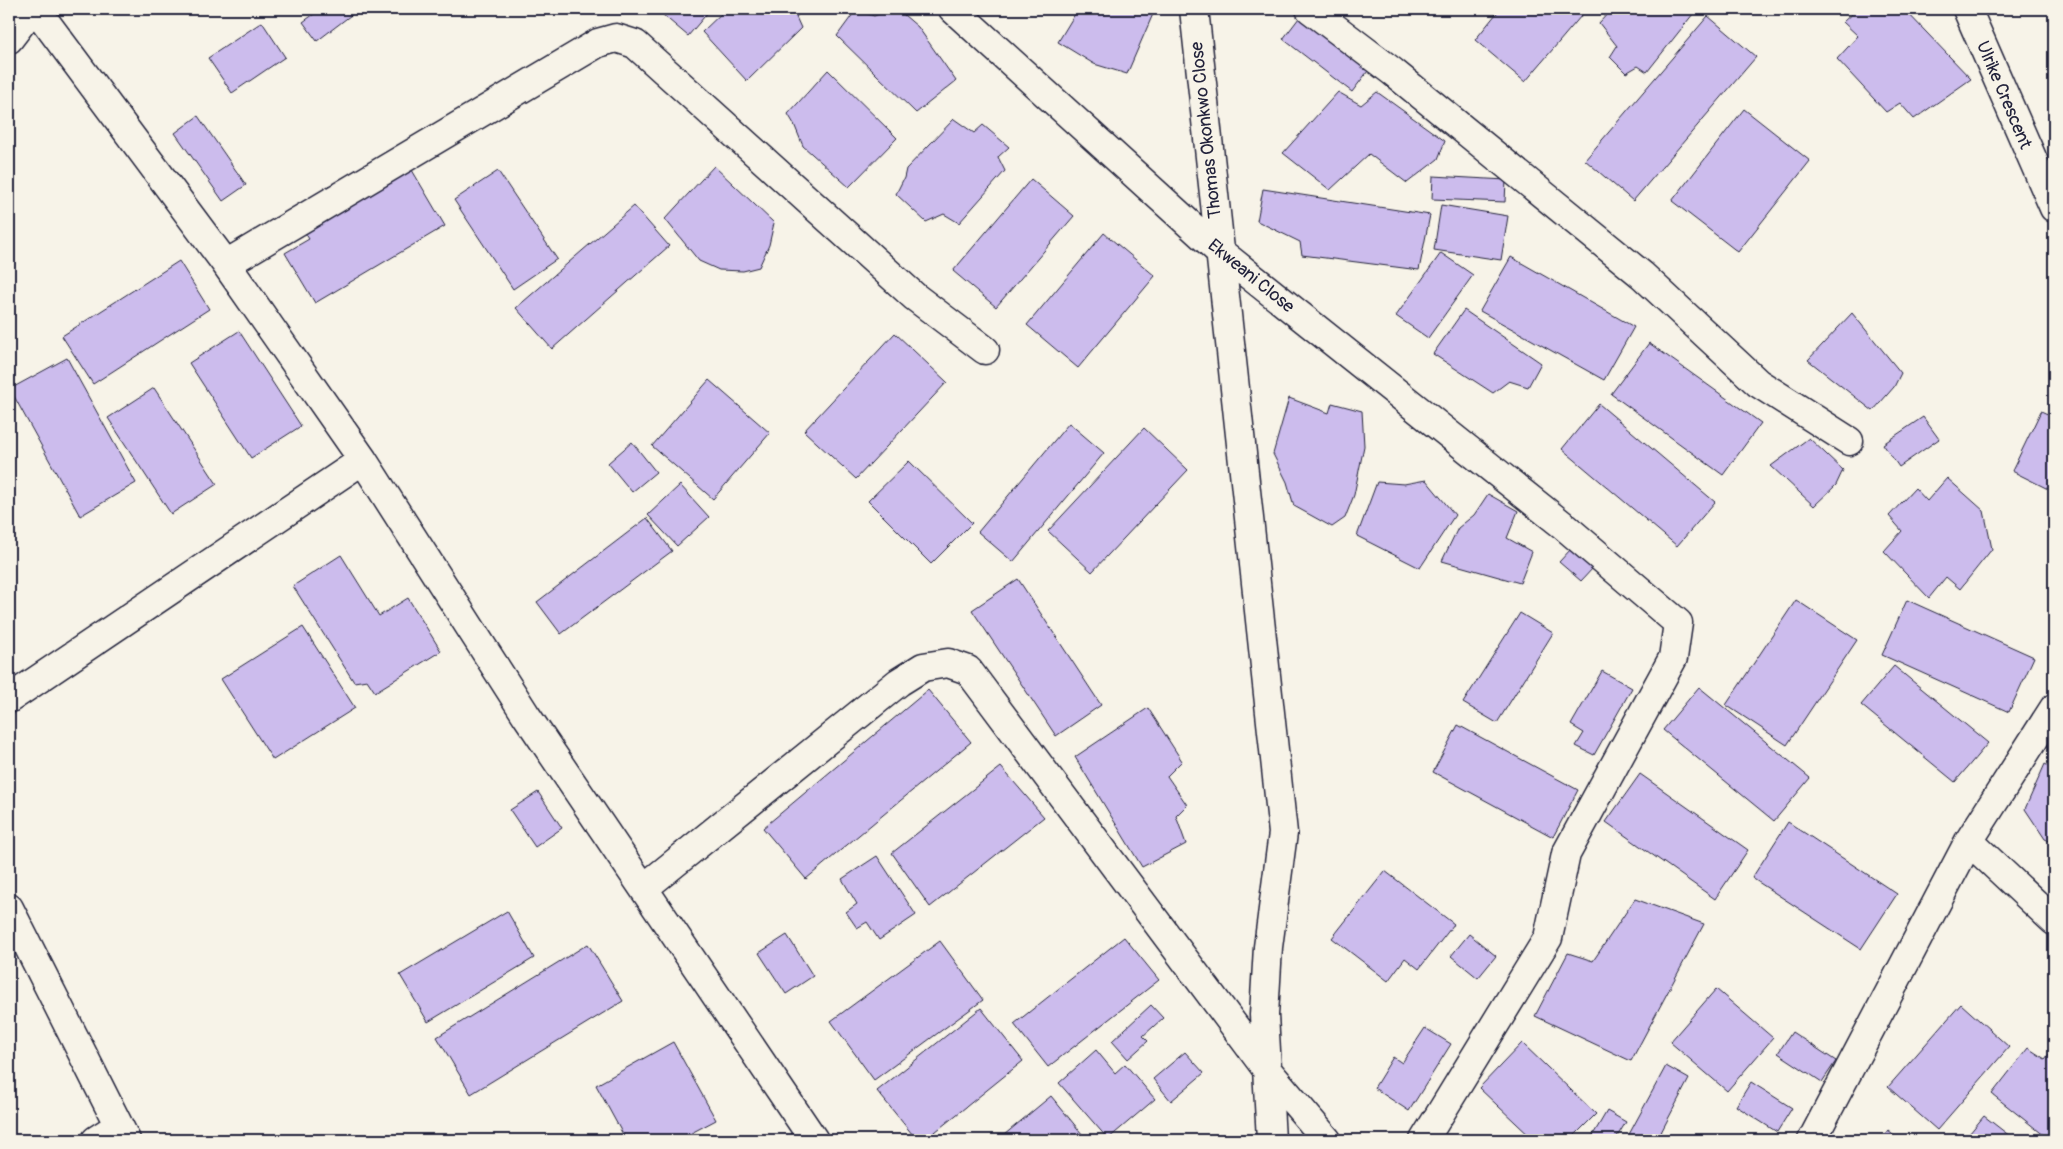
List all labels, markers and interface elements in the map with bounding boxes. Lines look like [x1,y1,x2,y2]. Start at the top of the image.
street label: Ulrike Crescent [1971,38,2037,153]
street label: Thomas Okonkwo Close [1185,40,1227,220]
street label: Ekweani Close [1203,234,1299,318]

